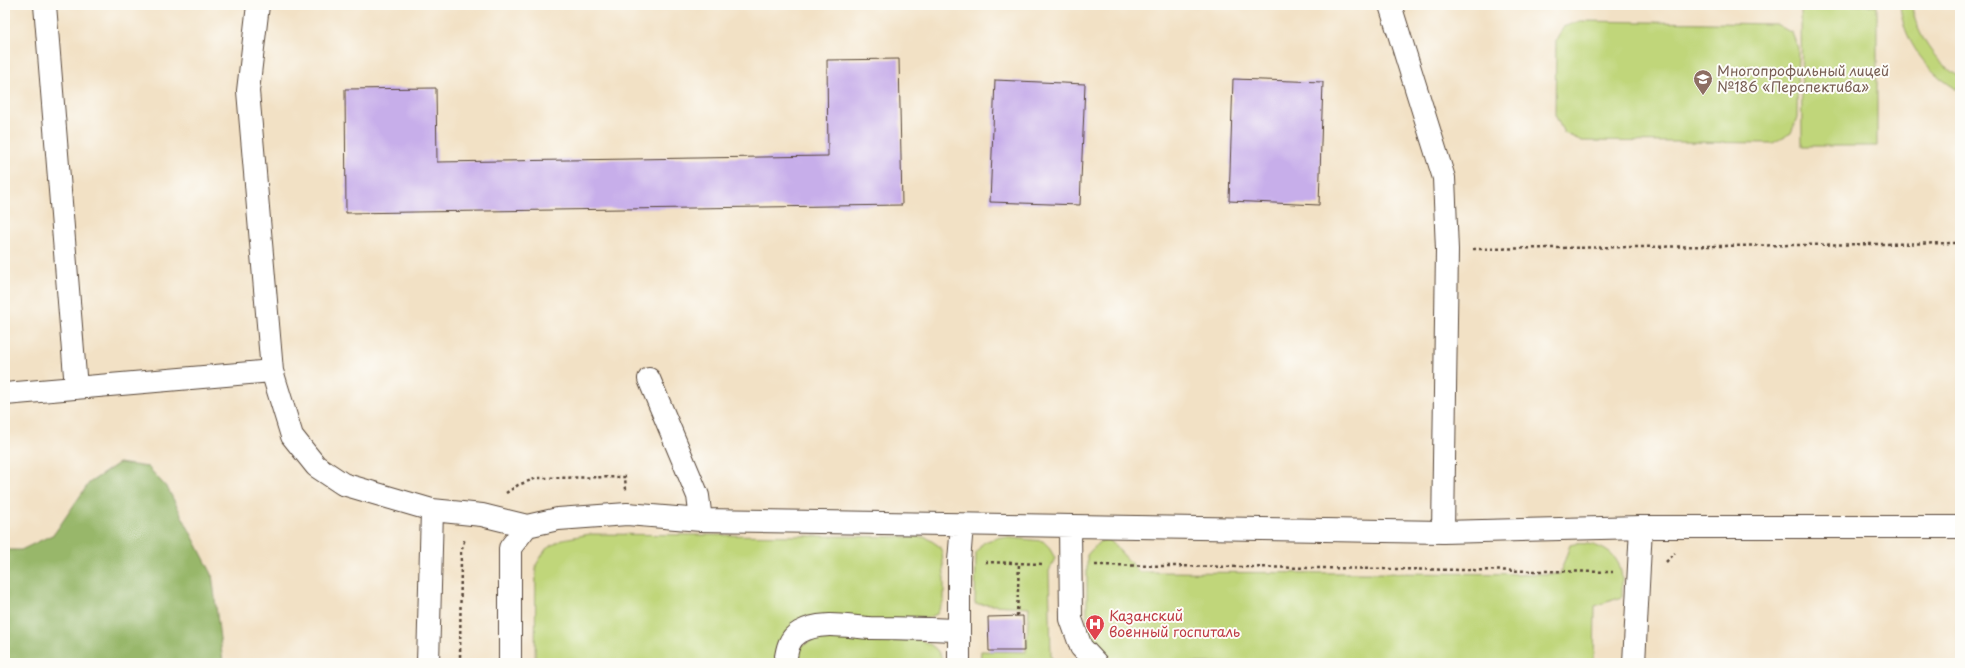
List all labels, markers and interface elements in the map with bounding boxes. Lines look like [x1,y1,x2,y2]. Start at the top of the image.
place label: Многопрофильный лицей №186 «Перспектива» [1717,60,1889,97]
school or university icon: Многопрофильный лицей №186 «Перспектива» [1692,68,1714,96]
place label: Казанский военный госпиталь [1109,605,1240,642]
hospital icon: Казанский военный госпиталь [1084,613,1106,641]

